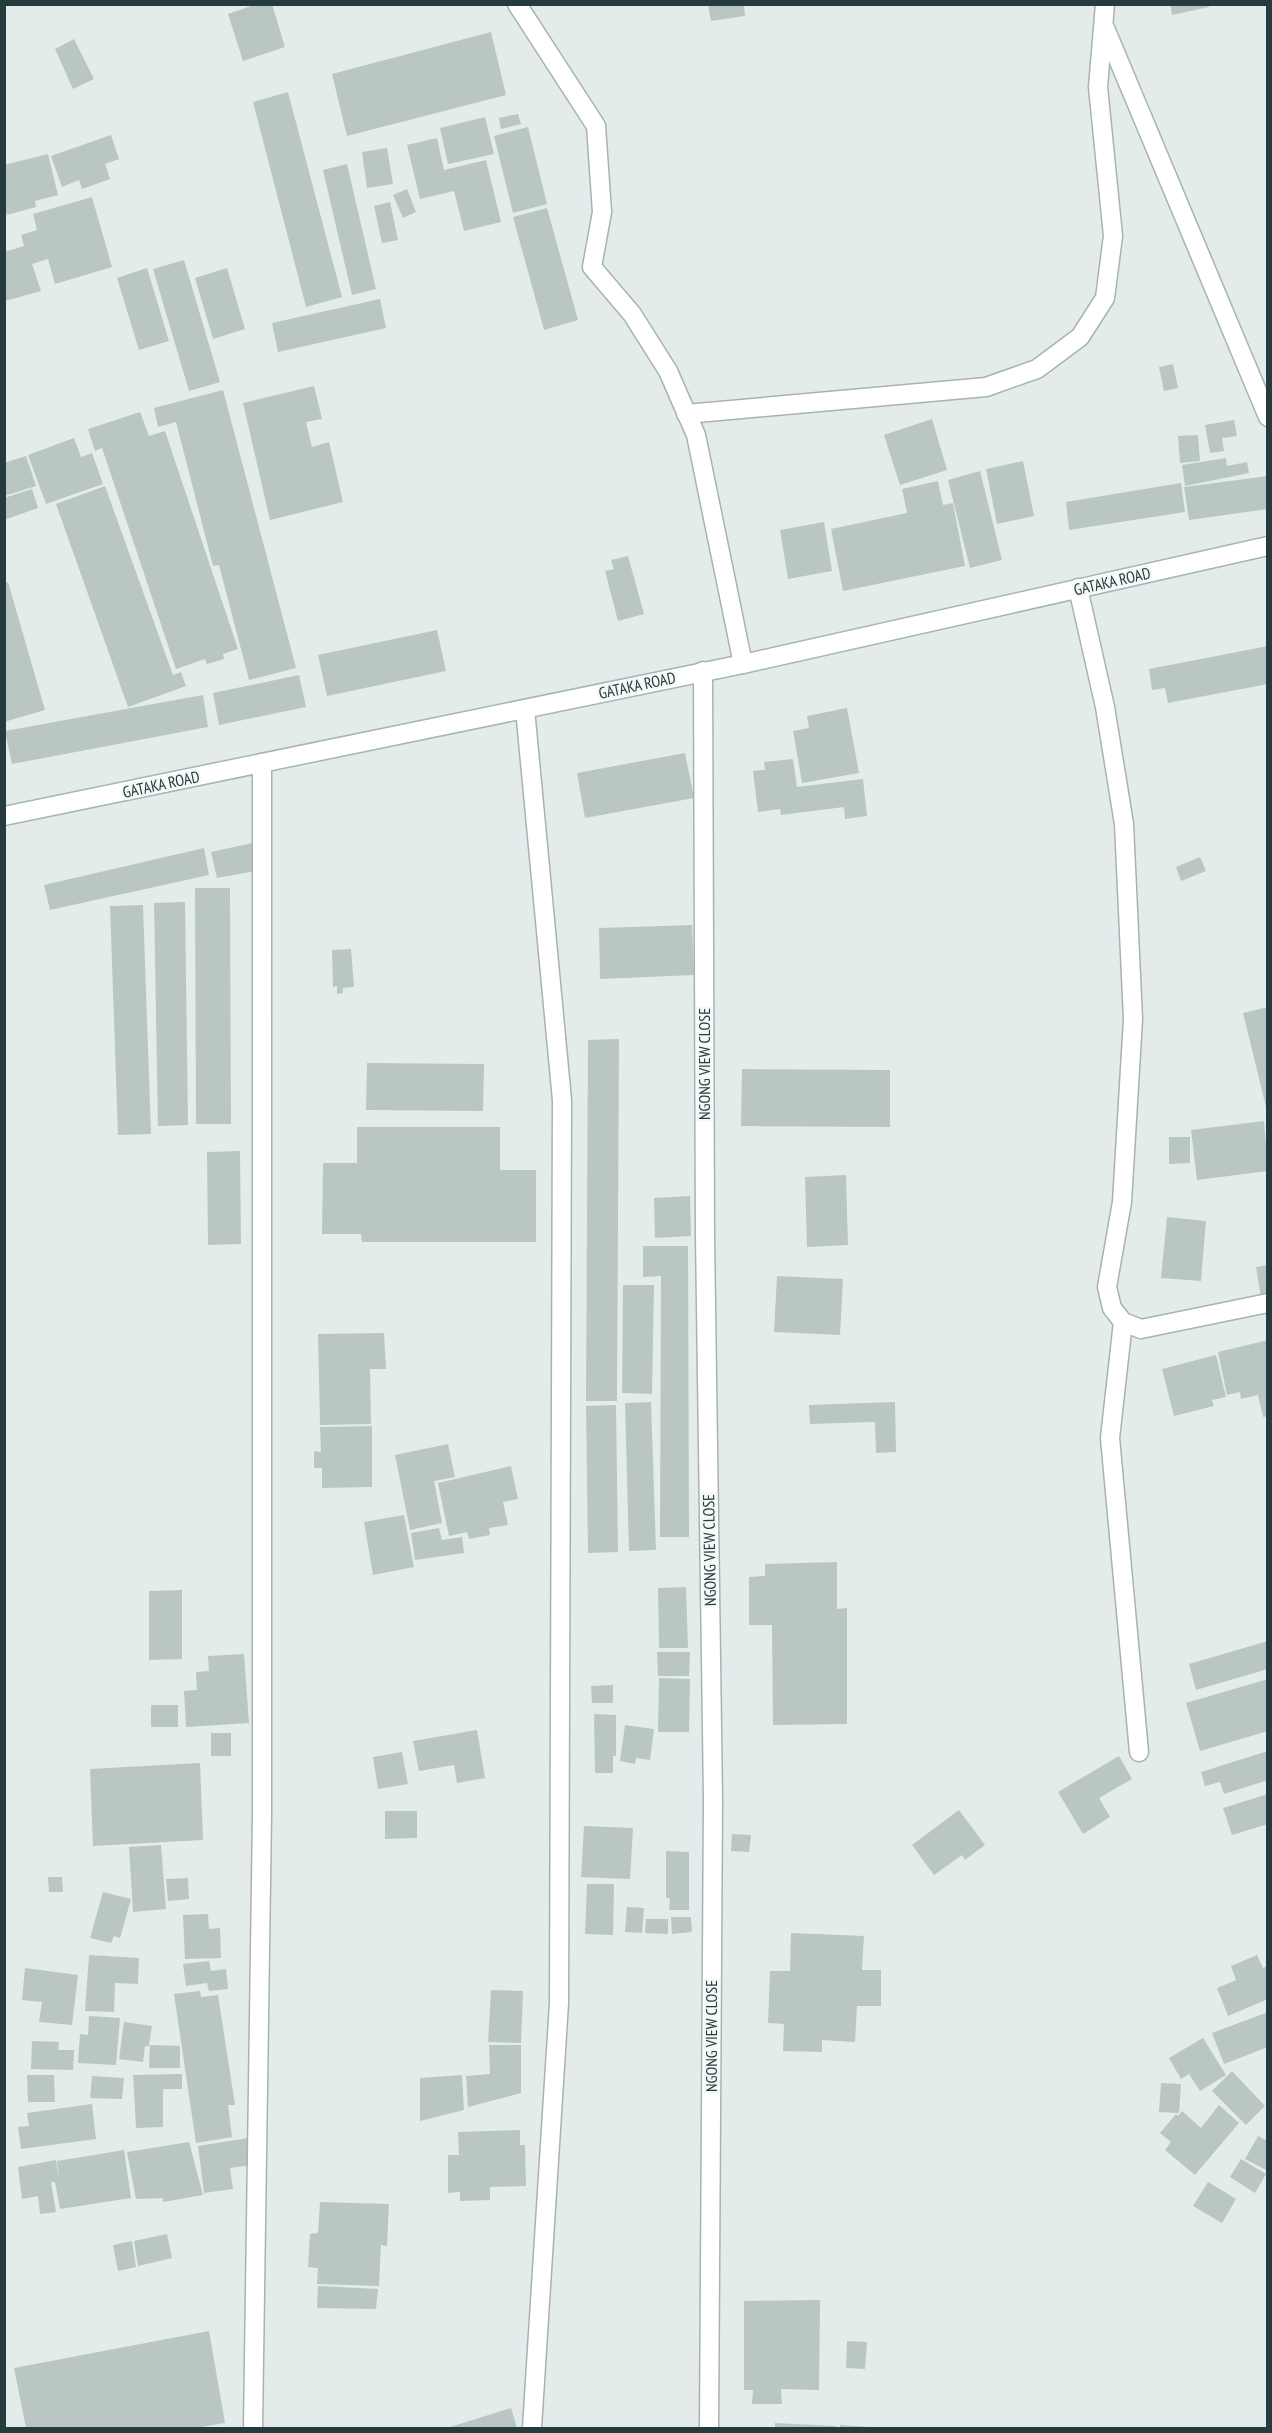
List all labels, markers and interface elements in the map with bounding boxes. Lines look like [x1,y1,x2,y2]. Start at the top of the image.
street label: GATAKA ROAD [1072,562,1152,600]
street label: GATAKA ROAD [597,667,677,703]
street label: GATAKA ROAD [121,766,201,802]
street label: NGONG VIEW CLOSE [694,1008,714,1120]
street label: NGONG VIEW CLOSE [698,1494,720,1606]
street label: NGONG VIEW CLOSE [701,1980,721,2092]

